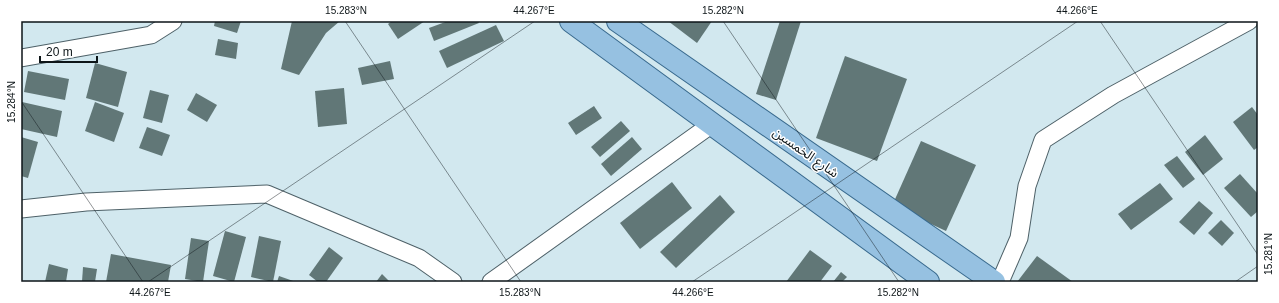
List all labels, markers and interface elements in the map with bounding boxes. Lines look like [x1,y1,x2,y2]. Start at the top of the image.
text: 15.283°N [325,5,367,16]
text: 44.267°E [513,5,555,16]
text: 15.282°N [702,5,744,16]
text: 44.266°E [1056,5,1098,16]
scale bar [40,38,97,64]
text: 20 m [46,45,73,59]
text: 15.284°N [6,81,17,123]
street label: شارع الخمسين [768,124,841,183]
text: 15.281°N [1263,233,1274,275]
text: 44.267°E [129,287,171,298]
text: 15.283°N [499,287,541,298]
text: 44.266°E [672,287,714,298]
text: 15.282°N [877,287,919,298]

